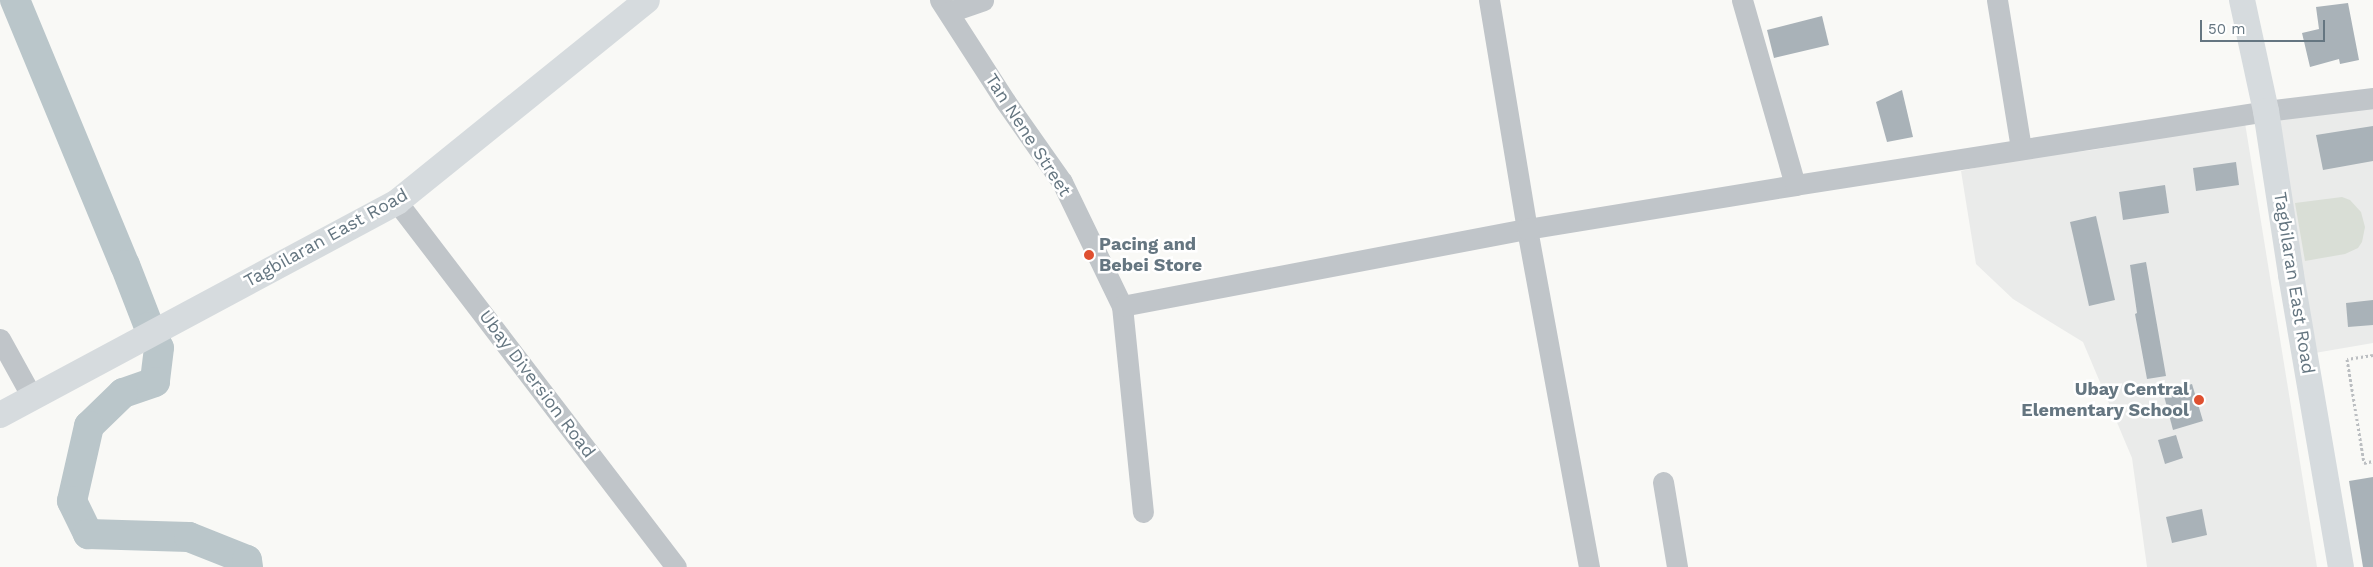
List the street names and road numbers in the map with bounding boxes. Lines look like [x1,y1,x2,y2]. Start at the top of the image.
street label: Tan Nene Street [980,70,1076,200]
street label: Tagbilaran East Road [240,184,412,292]
street label: Tagbilaran East Road [2269,190,2319,376]
street label: Ubay Diversion Road [474,306,600,462]

